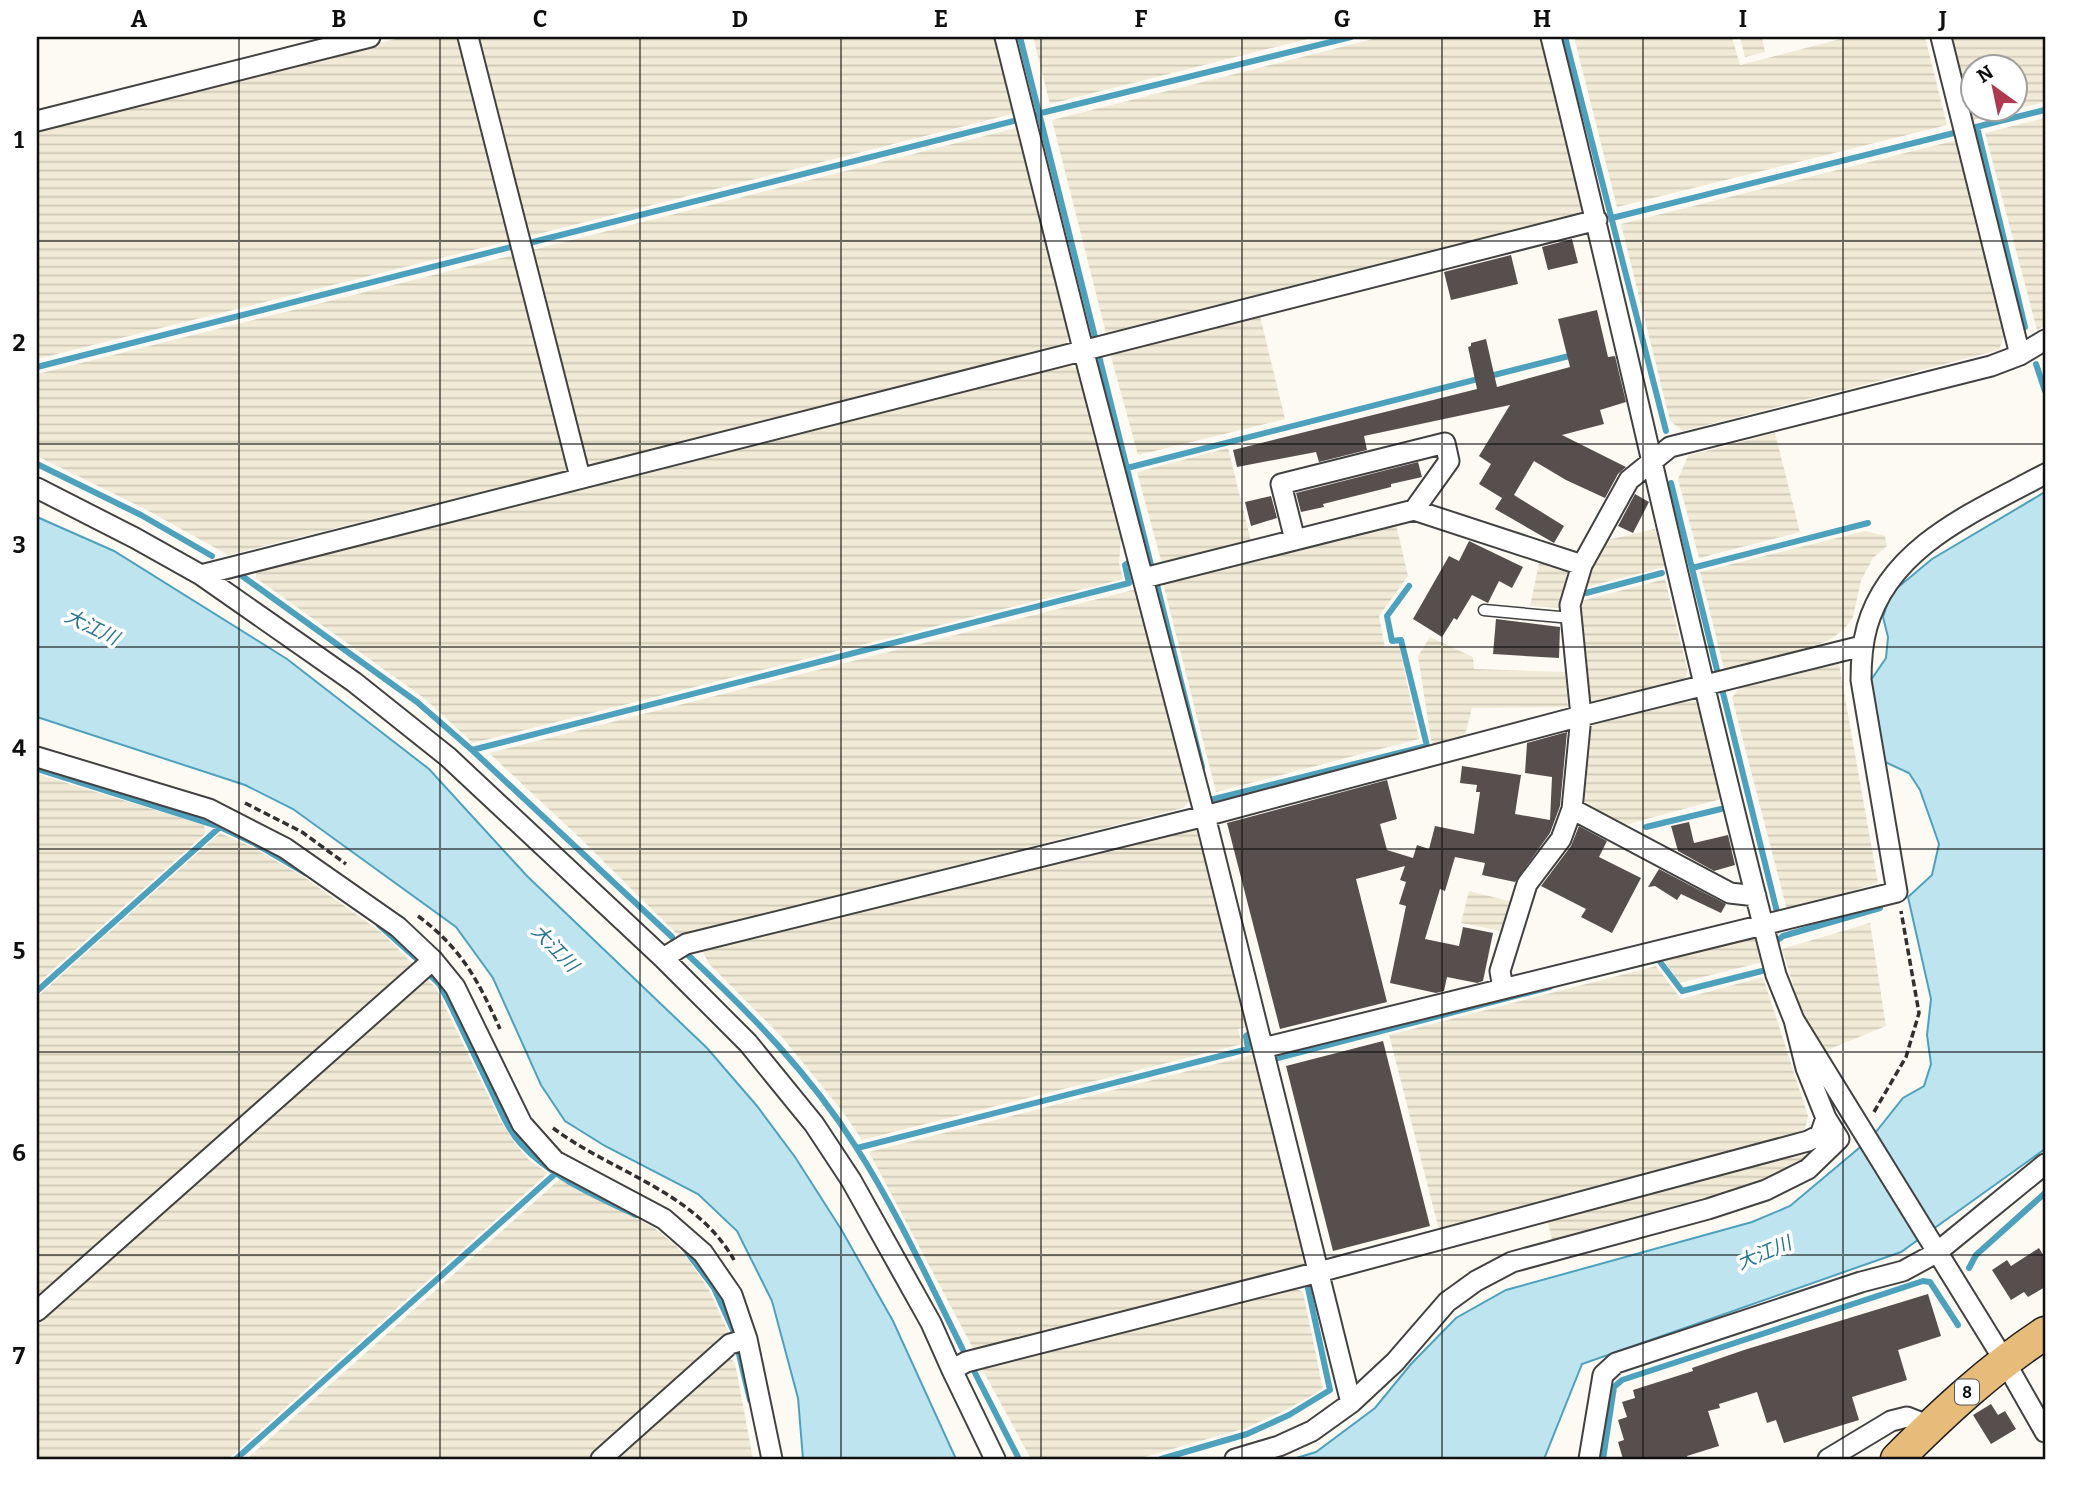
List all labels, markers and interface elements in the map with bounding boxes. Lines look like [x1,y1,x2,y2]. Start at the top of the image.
text: A [131,5,148,33]
text: B [332,5,346,33]
text: C [533,5,547,33]
text: D [732,5,748,33]
text: E [934,5,948,33]
text: F [1135,5,1148,33]
text: G [1334,5,1351,33]
text: H [1533,5,1551,33]
text: I [1739,5,1747,33]
text: J [1937,5,1947,33]
north arrow [1960,52,2030,122]
text: N [1973,60,1998,88]
text: 1 [14,126,24,154]
text: 2 [13,329,26,357]
text: 3 [12,531,26,559]
water label: 大江川 [61,604,124,651]
text: 4 [12,734,26,762]
water label: 大江川 [527,920,584,978]
text: 5 [13,937,25,965]
text: 6 [12,1139,26,1167]
water label: 大江川 [1733,1230,1797,1275]
text: 7 [13,1342,26,1370]
road number: 8 [1955,1380,1979,1404]

